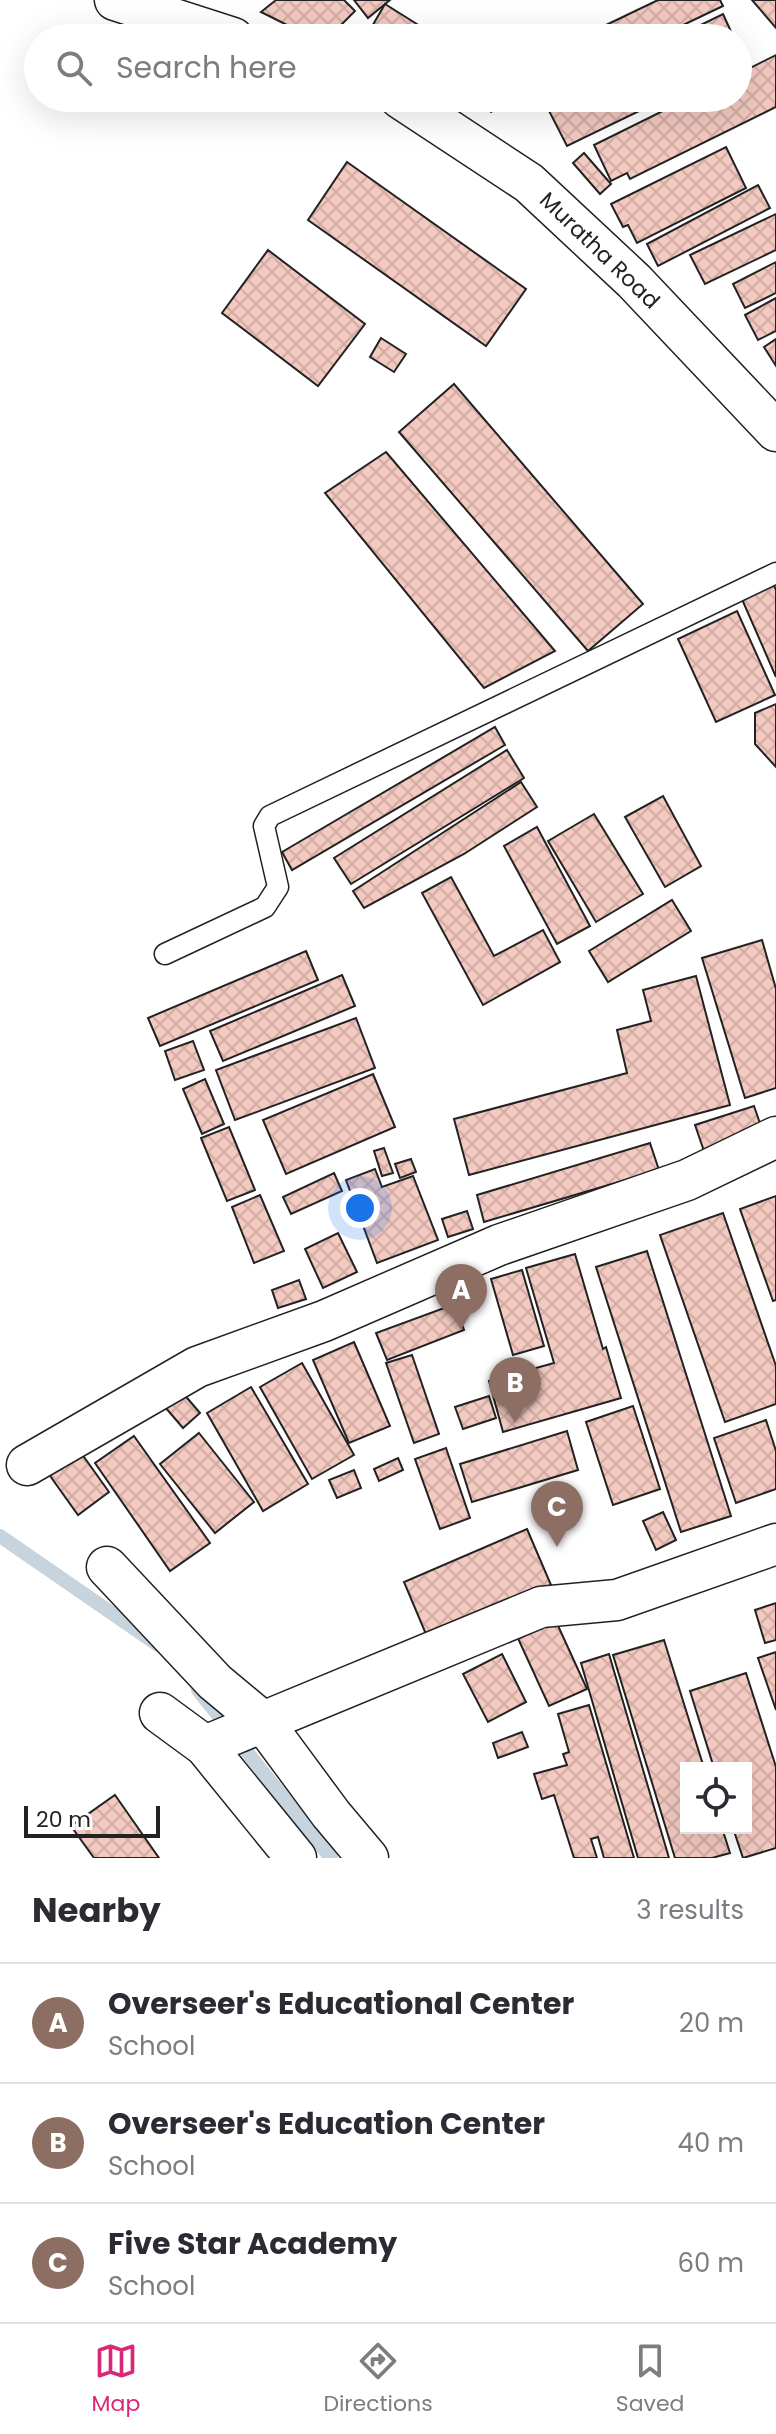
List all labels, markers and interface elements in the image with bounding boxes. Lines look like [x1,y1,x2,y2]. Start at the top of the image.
search box [24,24,752,112]
icon: search [52,46,96,90]
text: Search here [116,46,297,89]
street label: Muratha Road [533,185,667,316]
your location [340,1188,380,1228]
pin: A [435,1264,487,1330]
pin: B [489,1357,541,1423]
pin: C [531,1481,583,1547]
map controls [680,1762,752,1834]
button: locate [680,1762,752,1834]
scale bar [24,1802,160,1838]
text: 20 m [36,1804,91,1835]
text: Nearby [32,1886,161,1934]
text: 3 results [636,1892,744,1928]
text: Overseer's Educational Center [108,1982,574,2025]
text: A [48,2005,68,2041]
text: 20 m [679,2005,744,2041]
text: School [108,2028,195,2064]
text: Overseer's Education Center [108,2102,545,2145]
text: B [49,2125,67,2161]
text: 40 m [678,2125,744,2161]
text: School [108,2148,195,2184]
text: Five Star Academy [108,2222,397,2265]
text: C [48,2245,68,2281]
text: 60 m [677,2245,744,2281]
text: School [108,2268,195,2304]
tab: Map [92,2339,140,2420]
tab: Directions [323,2339,433,2420]
tab: Saved [616,2339,684,2420]

